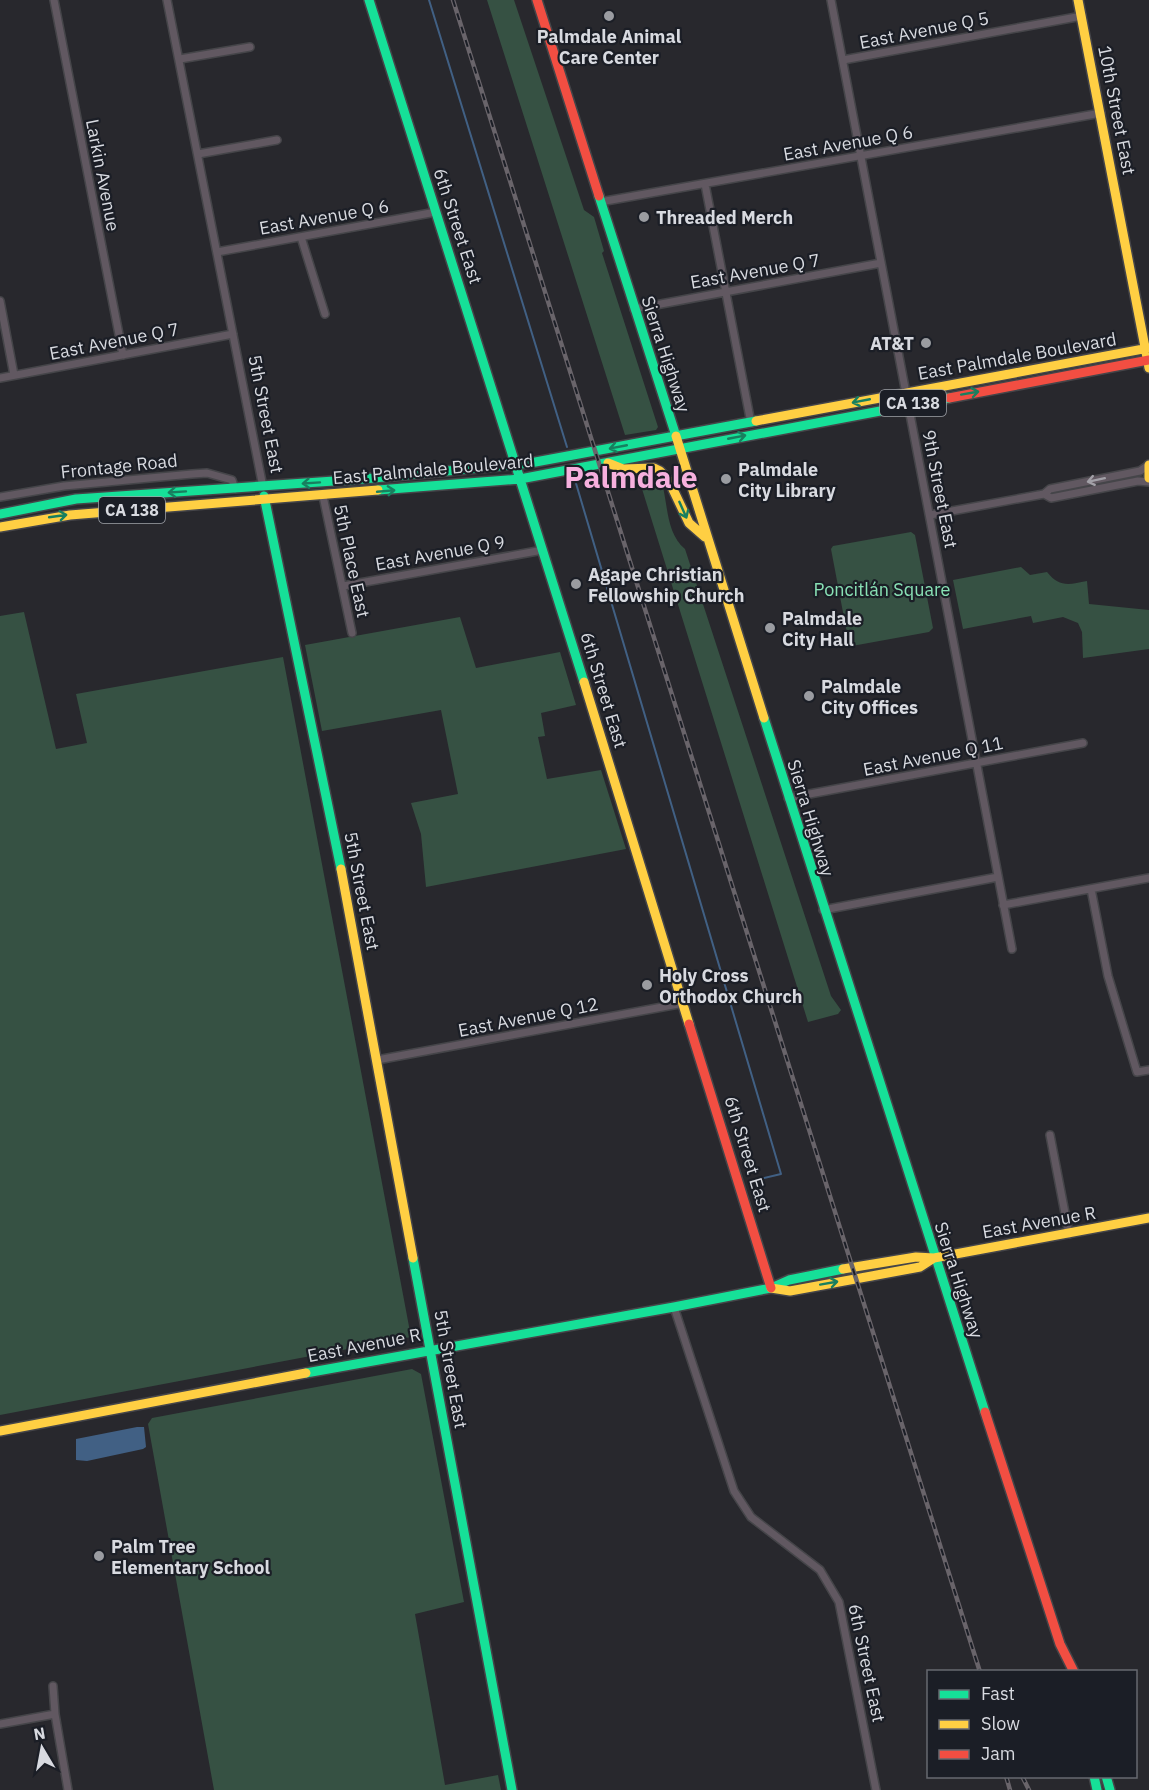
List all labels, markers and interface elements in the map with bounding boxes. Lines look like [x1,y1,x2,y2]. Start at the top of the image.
street label: East Avenue Q 5 [857,6,991,54]
marker: Palmdale Animal Care Center [602,9,616,23]
place label: Palmdale Animal Care Center [537,25,682,69]
street label: 10th Street East [1093,43,1141,177]
street label: Larkin Avenue [81,117,125,233]
street label: East Avenue Q 6 [781,120,915,166]
street label: 6th Street East [428,165,488,287]
street label: East Avenue Q 6 [257,194,391,240]
place label: Threaded Merch [656,206,793,229]
marker: Threaded Merch [637,210,651,224]
street label: East Avenue Q 7 [688,248,822,294]
street label: Sierra Highway [636,293,696,415]
street label: East Avenue Q 7 [47,317,181,365]
street label: East Palmdale Boulevard [916,327,1118,385]
place label: AT&T [870,332,914,355]
marker: AT&T [919,336,933,350]
street label: 5th Street East [243,353,289,475]
one-way arrow [960,387,979,398]
road number: CA 138 [880,390,946,416]
one-way arrow [852,396,871,407]
street label: 9th Street East [917,428,963,550]
one-way arrow [727,431,746,442]
one-way arrow [609,442,629,453]
street label: Frontage Road [59,448,179,484]
street label: East Palmdale Boulevard [332,449,534,489]
district label: Palmdale [564,457,698,496]
place label: Palmdale City Library [738,458,836,502]
marker: Palmdale City Library [719,472,733,486]
one-way arrow [1087,475,1107,486]
one-way arrow [301,478,321,489]
one-way arrow [376,485,396,496]
one-way arrow [167,487,187,498]
road number: CA 138 [99,497,165,523]
one-way arrow [678,500,689,518]
street label: 5th Place East [329,502,375,620]
one-way arrow [47,511,67,522]
street label: East Avenue Q 9 [373,530,507,576]
place label: Agape Christian Fellowship Church [588,563,744,607]
marker: Agape Christian Fellowship Church [569,577,583,591]
park label: Poncitlán Square [814,578,951,601]
place label: Palmdale City Hall [782,607,862,651]
marker: Palmdale City Hall [763,621,777,635]
street label: 6th Street East [575,629,633,751]
place label: Palmdale City Offices [821,675,918,719]
marker: Palmdale City Offices [802,689,816,703]
street label: East Avenue Q 11 [861,731,1005,781]
street label: Sierra Highway [782,757,840,879]
street label: 5th Street East [339,830,385,952]
place label: Holy Cross Orthodox Church [659,964,803,1008]
marker: Holy Cross Orthodox Church [640,978,654,992]
street label: East Avenue Q 12 [456,992,600,1042]
street label: 6th Street East [719,1093,777,1215]
street label: East Avenue R [980,1201,1098,1243]
street label: Sierra Highway [929,1219,989,1341]
one-way arrow [819,1277,838,1288]
street label: 5th Street East [429,1308,473,1430]
street label: East Avenue R [305,1323,423,1367]
place label: Palm Tree Elementary School [111,1535,270,1579]
marker: Palm Tree Elementary School [92,1549,106,1563]
street label: 6th Street East [843,1602,891,1724]
legend [927,1670,1137,1778]
text: Fast [981,1682,1015,1705]
text: Slow [981,1712,1020,1735]
north arrow [12,1718,72,1778]
text: N [32,1722,47,1744]
text: Jam [981,1742,1016,1765]

